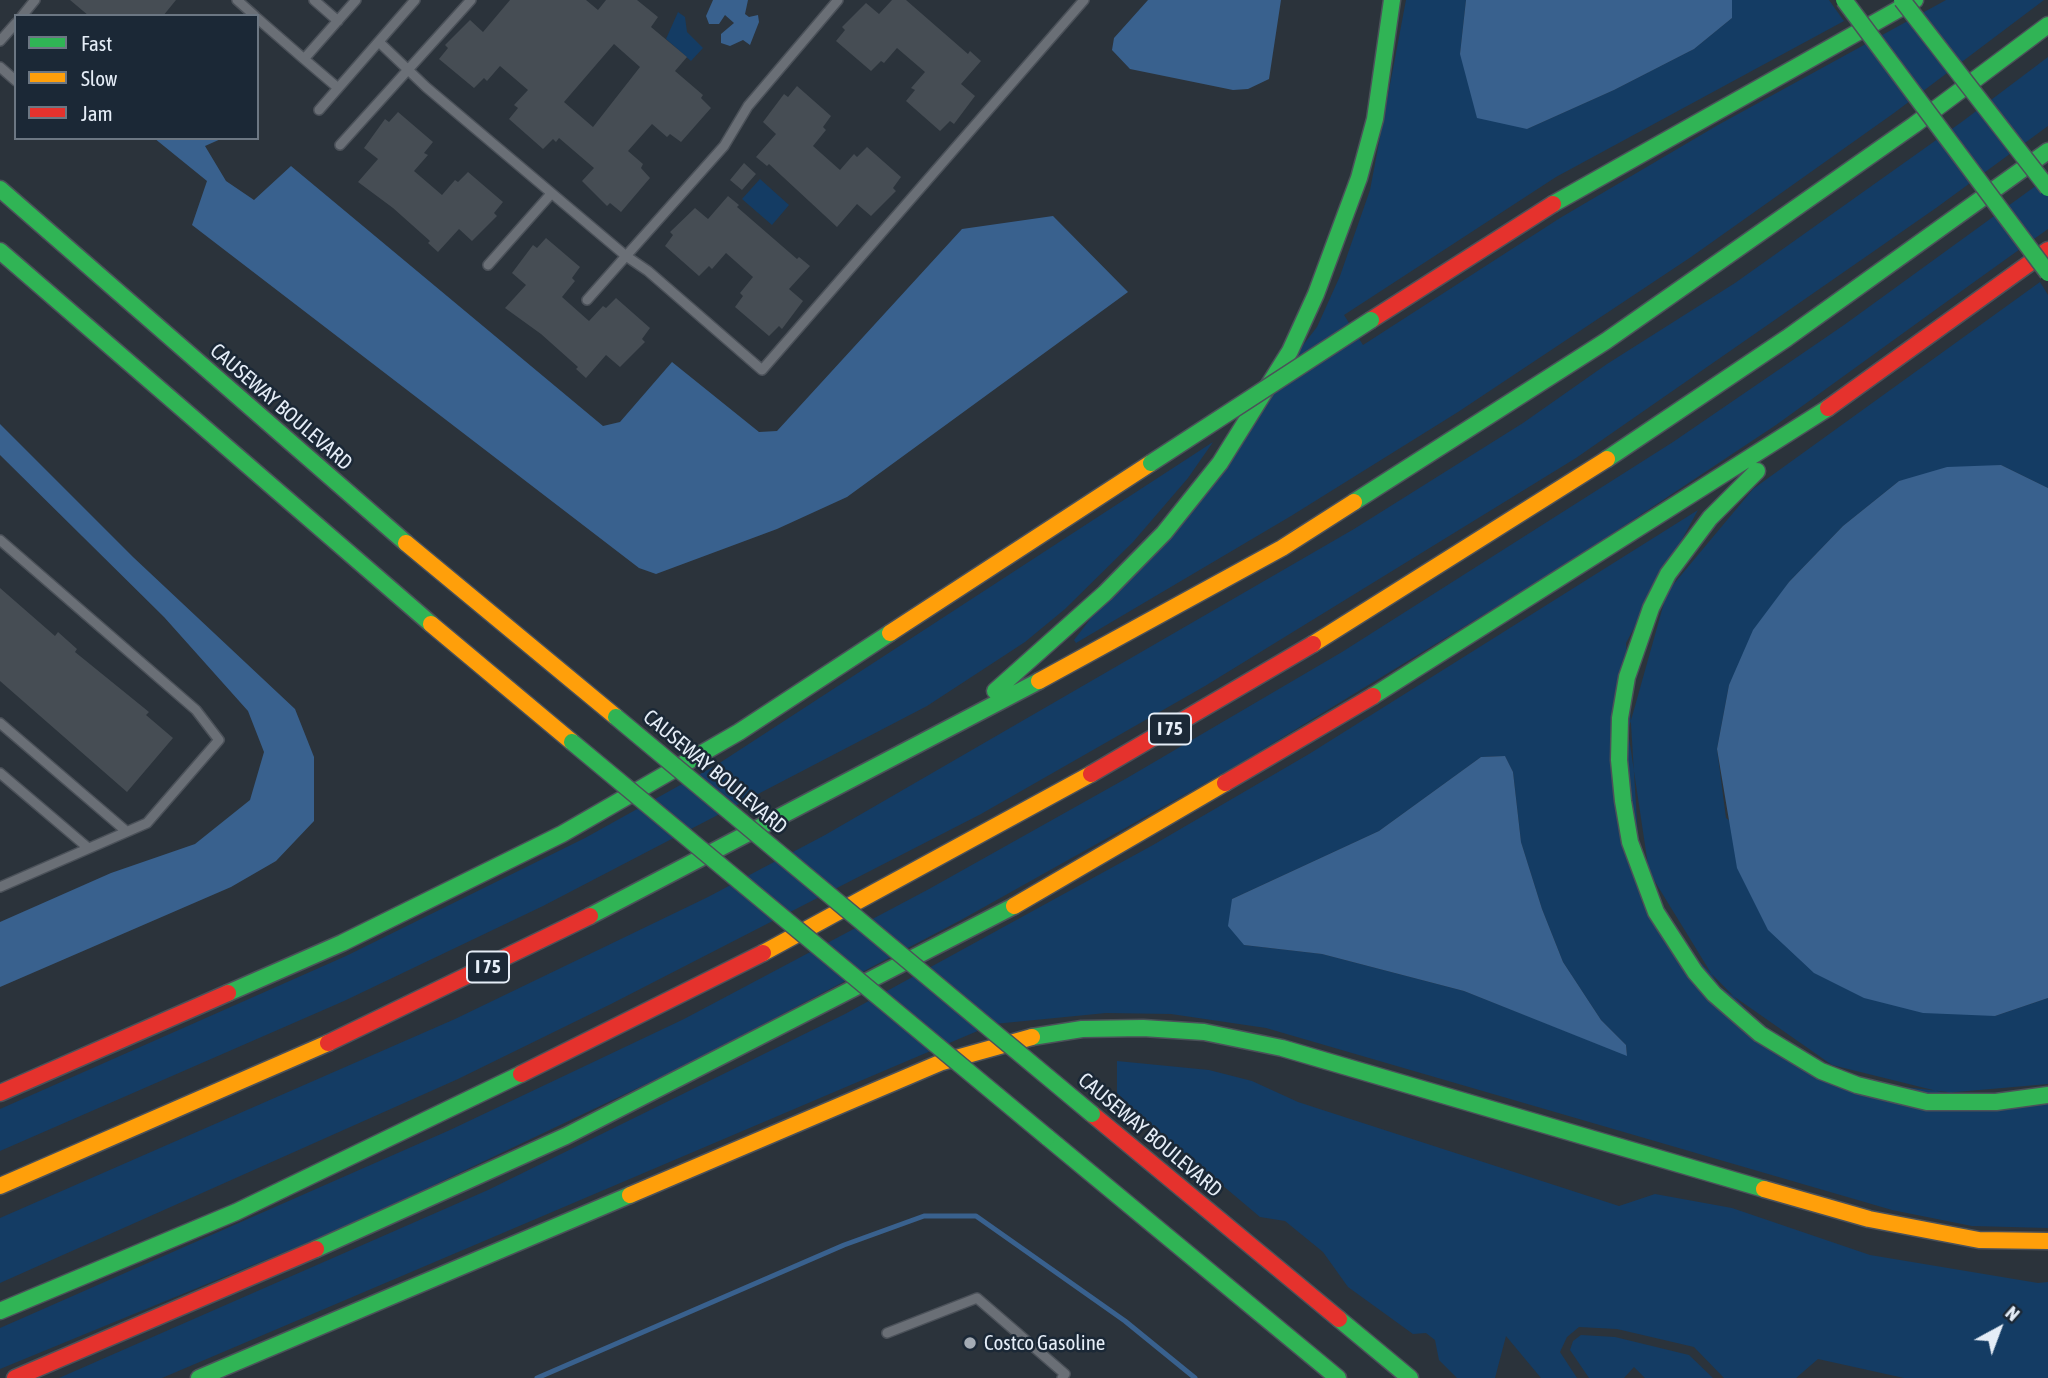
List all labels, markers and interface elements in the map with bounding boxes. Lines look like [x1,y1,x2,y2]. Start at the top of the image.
legend [14,14,259,140]
text: Fast [81,31,112,55]
text: Slow [81,66,117,90]
text: Jam [81,101,113,125]
street label: CAUSEWAY BOULEVARD [205,338,357,476]
street label: CAUSEWAY BOULEVARD [638,704,792,840]
road number: I 75 [1149,714,1191,744]
road number: I 75 [467,951,509,982]
street label: CAUSEWAY BOULEVARD [1073,1067,1227,1203]
north arrow [1964,1294,2034,1364]
text: N [2001,1301,2024,1325]
place label: Costco Gasoline [984,1330,1105,1356]
marker: Costco Gasoline [962,1335,978,1351]

